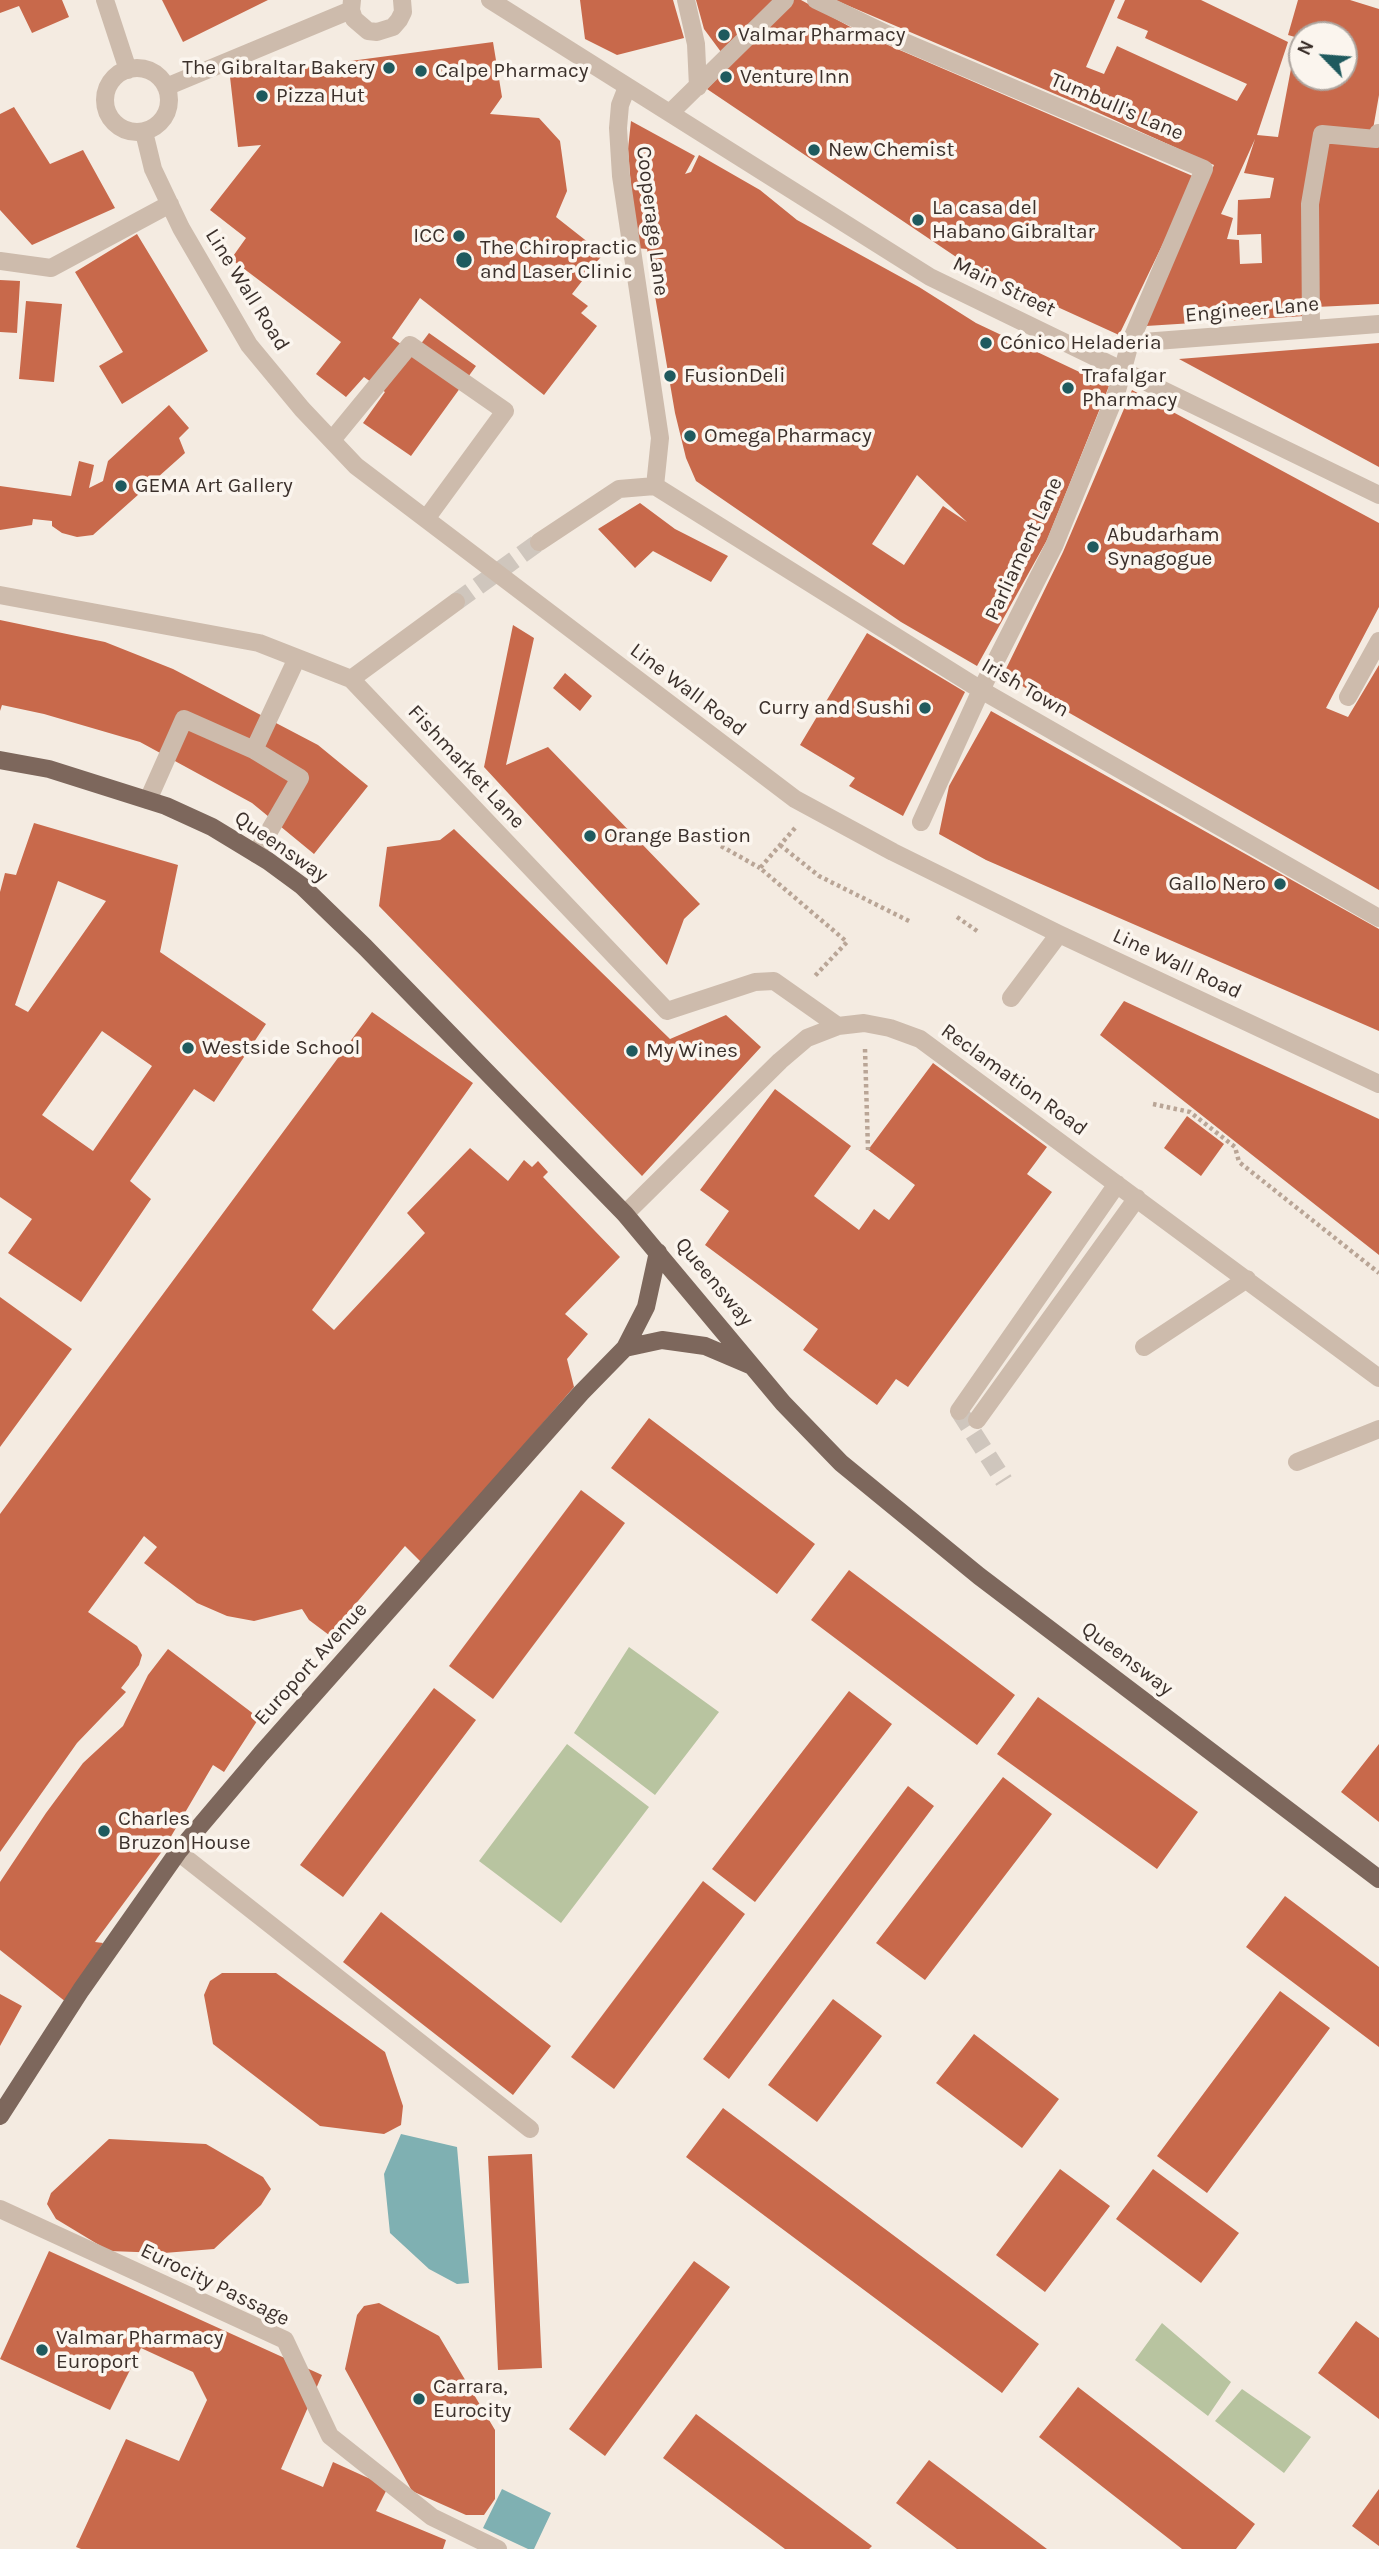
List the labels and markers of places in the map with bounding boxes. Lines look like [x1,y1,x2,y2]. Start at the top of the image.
place label: Valmar Pharmacy [738,22,906,48]
marker: Valmar Pharmacy [716,27,732,43]
place label: The Gibraltar Bakery [182,55,375,81]
place label: Calpe Pharmacy [435,58,589,84]
marker: The Gibraltar Bakery [381,60,397,76]
marker: Calpe Pharmacy [413,63,429,79]
place label: Venture Inn [740,64,850,90]
marker: Venture Inn [718,69,734,85]
place label: Pizza Hut [276,83,365,109]
marker: Pizza Hut [254,88,270,104]
place label: New Chemist [828,137,955,163]
marker: New Chemist [806,142,822,158]
place label: La casa del Habano Gibraltar [932,195,1095,245]
marker: La casa del Habano Gibraltar [910,212,926,228]
place label: ICC [413,223,445,249]
marker: ICC [451,228,467,244]
place label: The Chiropractic and Laser Clinic [480,235,637,285]
marker: The Chiropractic and Laser Clinic [454,250,474,270]
place label: Cónico Heladeria [1000,330,1161,356]
marker: Cónico Heladeria [978,335,994,351]
place label: FusionDeli [684,363,785,389]
place label: Trafalgar Pharmacy [1082,363,1177,413]
marker: FusionDeli [662,368,678,384]
marker: Trafalgar Pharmacy [1060,380,1076,396]
place label: Omega Pharmacy [704,423,872,449]
marker: Omega Pharmacy [682,428,698,444]
place label: GEMA Art Gallery [135,473,293,499]
marker: GEMA Art Gallery [113,478,129,494]
place label: Abudarham Synagogue [1107,522,1220,572]
marker: Abudarham Synagogue [1085,539,1101,555]
place label: Curry and Sushi [758,695,911,721]
marker: Curry and Sushi [917,700,933,716]
place label: Orange Bastion [604,823,751,849]
marker: Orange Bastion [582,828,598,844]
place label: Gallo Nero [1168,871,1266,897]
marker: Gallo Nero [1272,876,1288,892]
place label: Westside School [202,1035,360,1061]
place label: My Wines [646,1038,738,1064]
marker: Westside School [180,1040,196,1056]
marker: My Wines [624,1043,640,1059]
place label: Charles Bruzon House [118,1806,251,1856]
marker: Charles Bruzon House [96,1823,112,1839]
place label: Valmar Pharmacy Europort [56,2325,224,2375]
marker: Valmar Pharmacy Europort [34,2342,50,2358]
place label: Carrara, Eurocity [433,2374,511,2424]
marker: Carrara, Eurocity [411,2391,427,2407]

